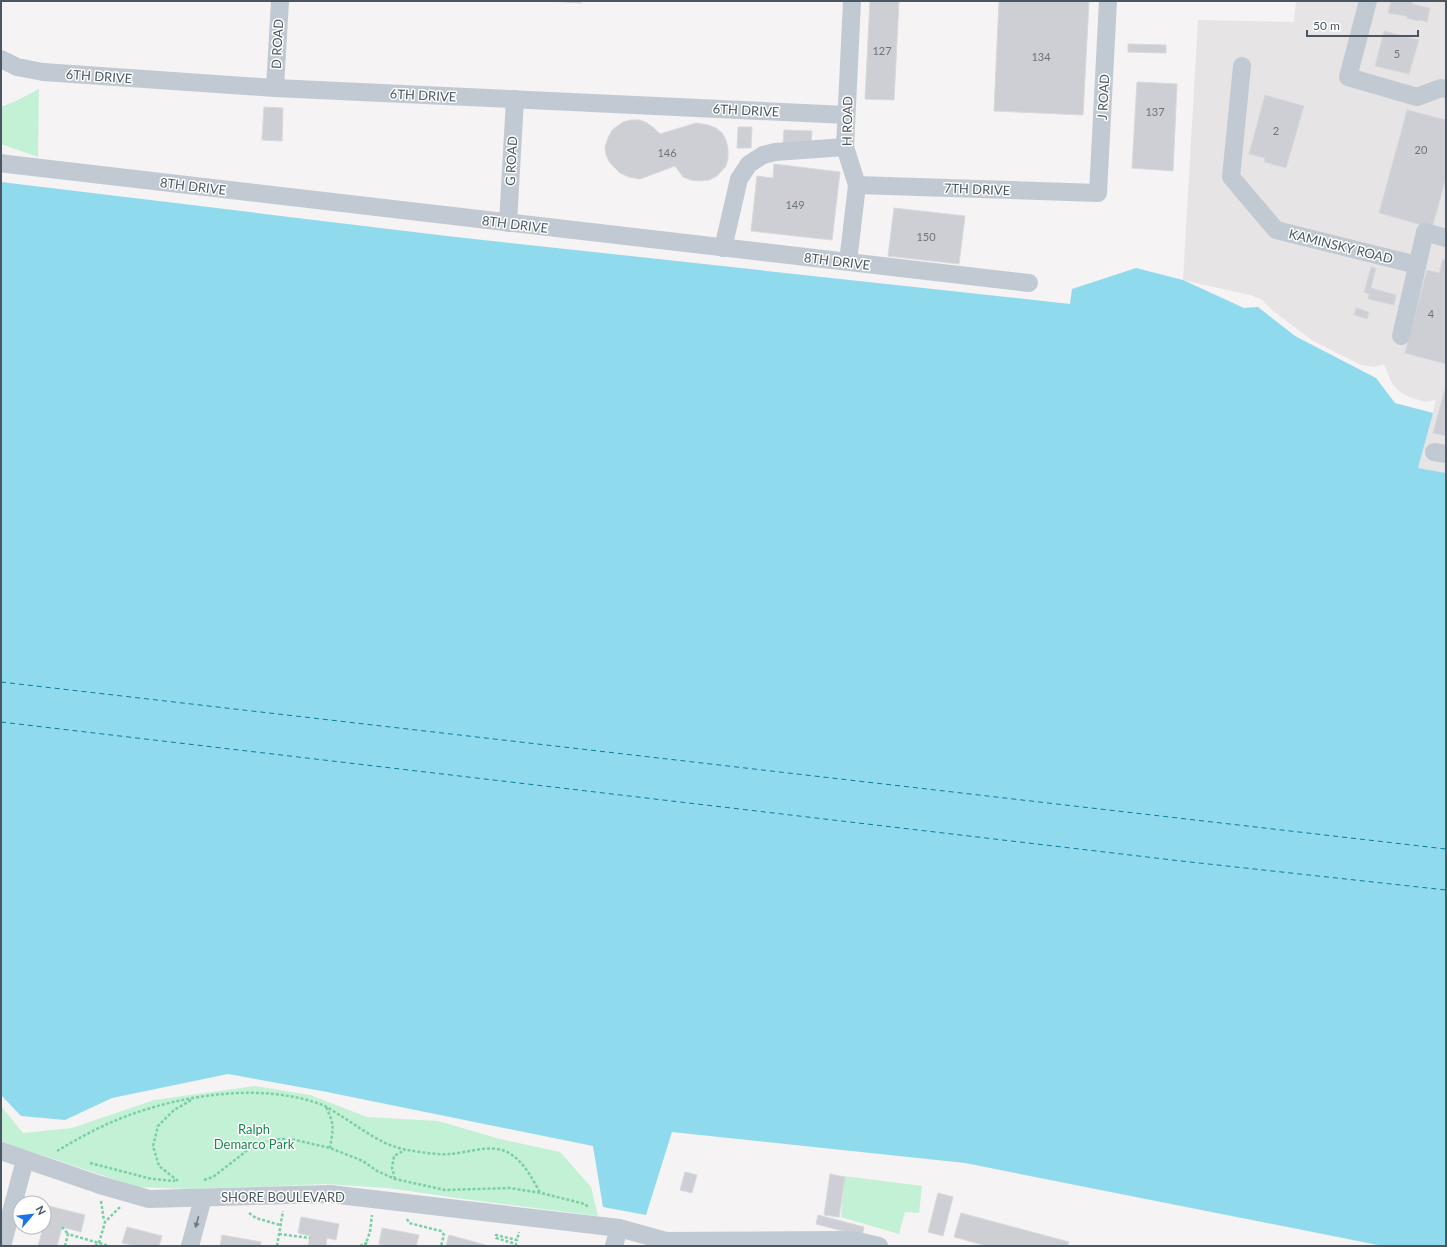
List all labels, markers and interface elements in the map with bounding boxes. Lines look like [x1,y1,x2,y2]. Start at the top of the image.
scale bar [1307,12,1418,38]
street label: D ROAD [268,18,286,69]
text: 50 m [1313,18,1340,33]
house number: 127 [872,44,892,57]
house number: 5 [1394,47,1400,60]
house number: 134 [1031,50,1051,63]
street label: 6TH DRIVE [65,66,133,86]
street label: J ROAD [1094,74,1112,120]
street label: 6TH DRIVE [389,85,457,105]
street label: H ROAD [839,96,855,146]
street label: 6TH DRIVE [712,100,780,120]
house number: 137 [1145,105,1165,118]
house number: 2 [1273,124,1279,137]
street label: G ROAD [502,136,520,186]
house number: 20 [1415,143,1428,156]
house number: 146 [657,146,677,159]
street label: 8TH DRIVE [159,174,227,198]
street label: 7TH DRIVE [944,180,1010,198]
house number: 149 [785,198,805,211]
street label: 8TH DRIVE [481,212,549,236]
street label: KAMINSKY ROAD [1287,225,1395,267]
house number: 150 [916,230,936,243]
street label: 8TH DRIVE [803,249,871,273]
house number: 4 [1428,307,1435,320]
park label: Ralph Demarco Park [214,1121,295,1152]
street label: SHORE BOULEVARD [221,1189,345,1205]
north arrow [12,1195,52,1235]
text: N [34,1203,49,1217]
one-way arrow [194,1216,200,1228]

